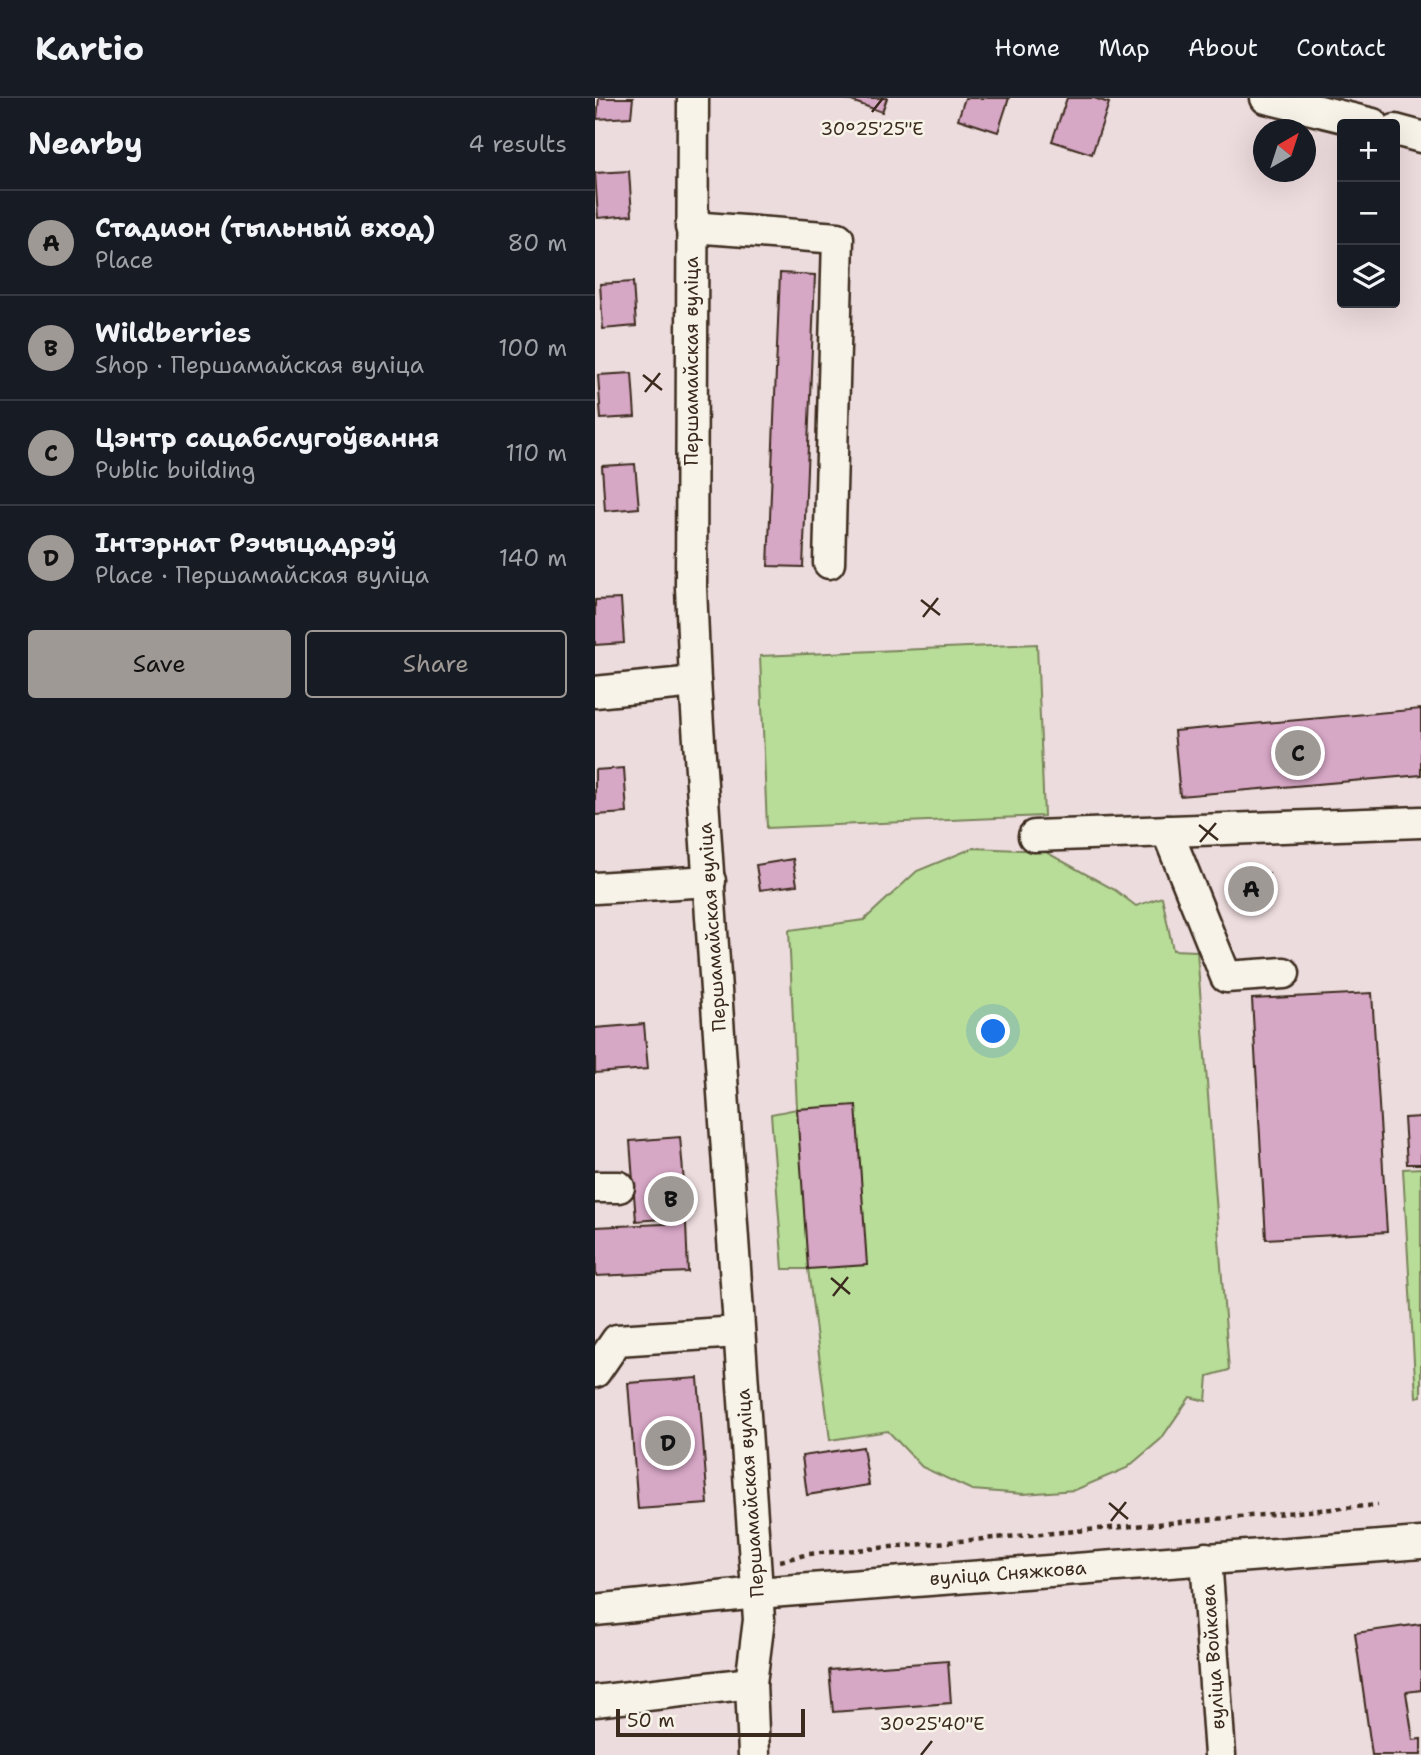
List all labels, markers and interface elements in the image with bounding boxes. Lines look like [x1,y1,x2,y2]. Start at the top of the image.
text: Kartio [35,26,144,71]
text: Home [994,32,1060,64]
text: Map [1098,32,1150,64]
text: About [1188,32,1258,64]
text: Contact [1296,32,1386,64]
text: 30°25'25"E [820,117,924,141]
north arrow [1253,119,1316,182]
map controls [1337,119,1400,308]
button: + [1337,119,1400,182]
text: Nearby [28,123,143,164]
text: 4 results [468,129,567,159]
button: − [1337,182,1400,245]
text: Стадион (тыльный вход) [95,210,435,245]
text: A [42,228,60,258]
text: 80 m [508,228,567,258]
text: Place [95,245,154,275]
button: layers [1337,245,1400,308]
street label: Першамайская вуліца [679,256,704,466]
text: Wildberries [95,315,251,350]
text: B [44,333,58,363]
text: 100 m [498,333,567,363]
text: Shop · Першамайская вуліца [95,350,424,380]
text: Цэнтр сацабслугоўвання [95,420,439,455]
text: C [44,438,58,468]
text: 110 m [505,438,567,468]
text: Public building [95,455,255,485]
text: Інтэрнат Рэчыцадрэў [95,525,397,560]
text: D [43,543,59,573]
text: 140 m [499,543,567,573]
text: Place · Першамайская вуліца [95,560,429,590]
button: Save [28,630,291,698]
button: Share [305,630,567,698]
pin: C [1275,727,1321,779]
street label: Першамайская вуліца [692,822,732,1032]
pin: A [1228,863,1274,915]
your location [976,1014,1010,1048]
pin: B [648,1173,694,1225]
street label: Першамайская вуліца [730,1388,770,1598]
pin: D [645,1417,691,1469]
street label: вуліца Сняжкова [929,1555,1087,1591]
street label: вуліца Войкава [1195,1584,1231,1730]
scale bar [616,1706,805,1738]
text: 50 m [627,1708,675,1733]
text: 30°25'40"E [880,1712,984,1736]

